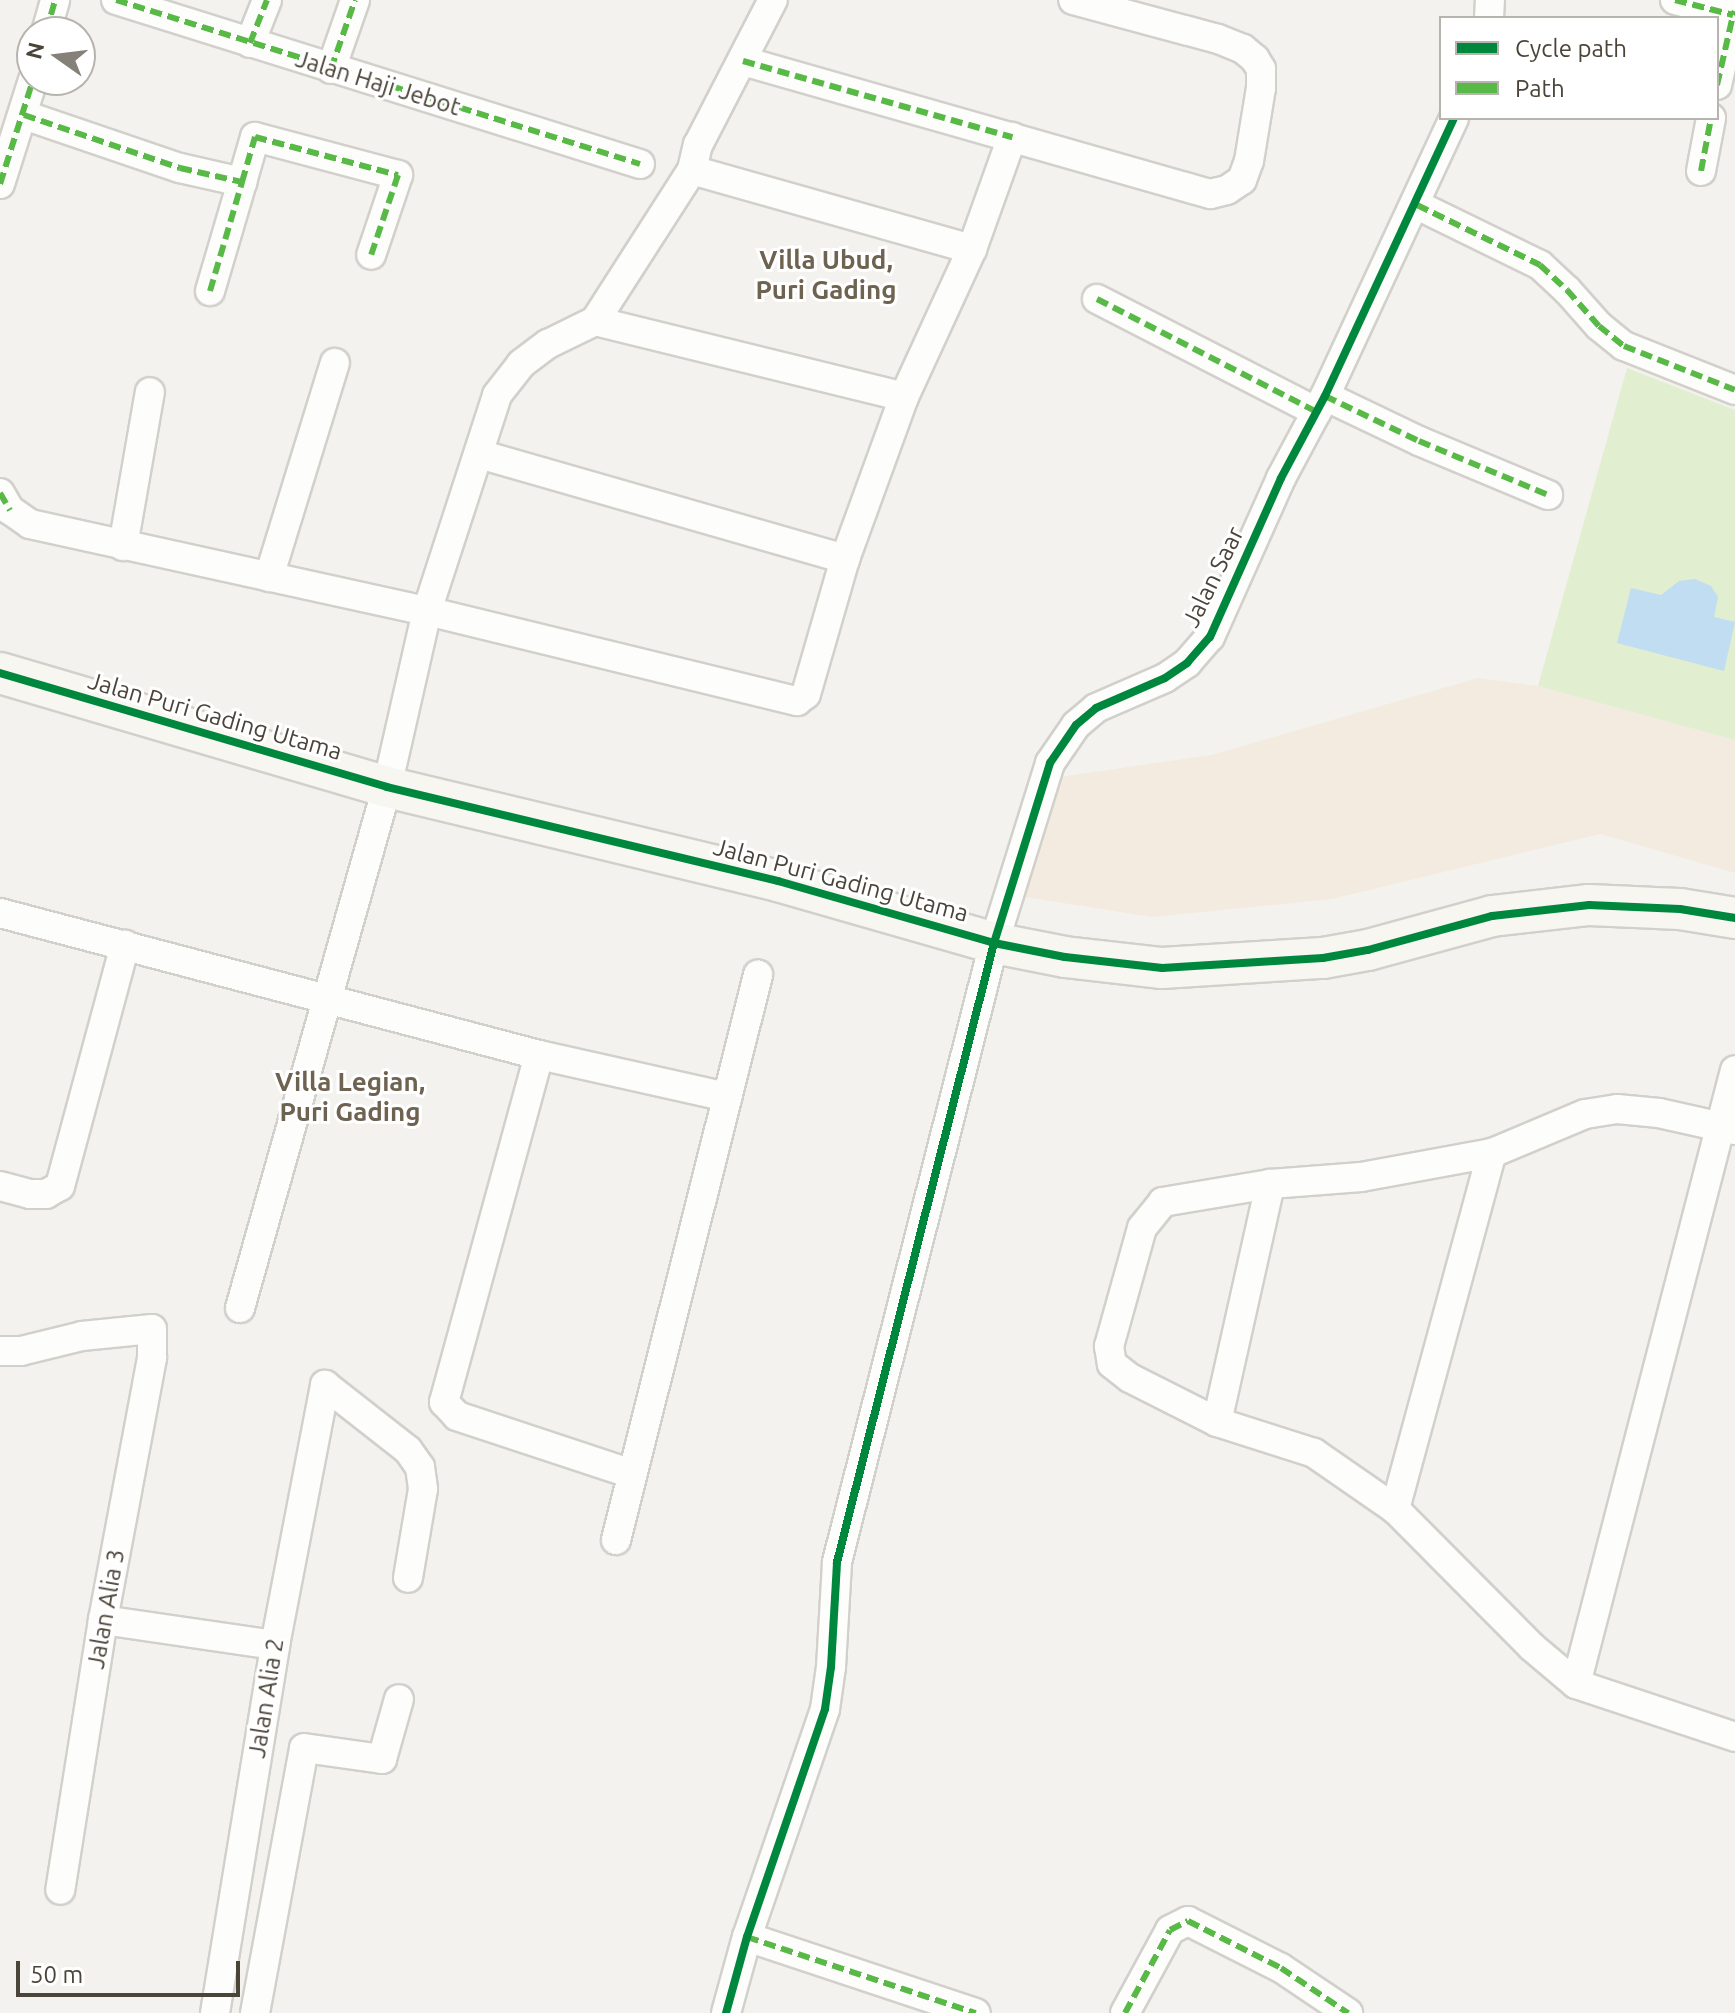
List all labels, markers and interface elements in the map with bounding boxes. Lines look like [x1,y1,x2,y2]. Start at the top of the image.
north arrow [16,16,96,96]
legend [1439,16,1719,120]
text: Cycle path [1515,35,1627,62]
text: N [20,40,48,62]
street label: Jalan Haji Jebot [292,44,464,122]
text: Path [1515,75,1565,102]
district label: Villa Ubud, Puri Gading [755,244,897,306]
street label: Jalan Saar [1176,522,1250,632]
street label: Jalan Puri Gading Utama [85,666,345,766]
street label: Jalan Puri Gading Utama [710,832,972,928]
district label: Villa Legian, Puri Gading [275,1066,425,1128]
street label: Jalan Alia 3 [81,1547,131,1671]
street label: Jalan Alia 2 [242,1636,290,1760]
scale bar [20,1945,244,1995]
text: 50 m [30,1961,83,1988]

